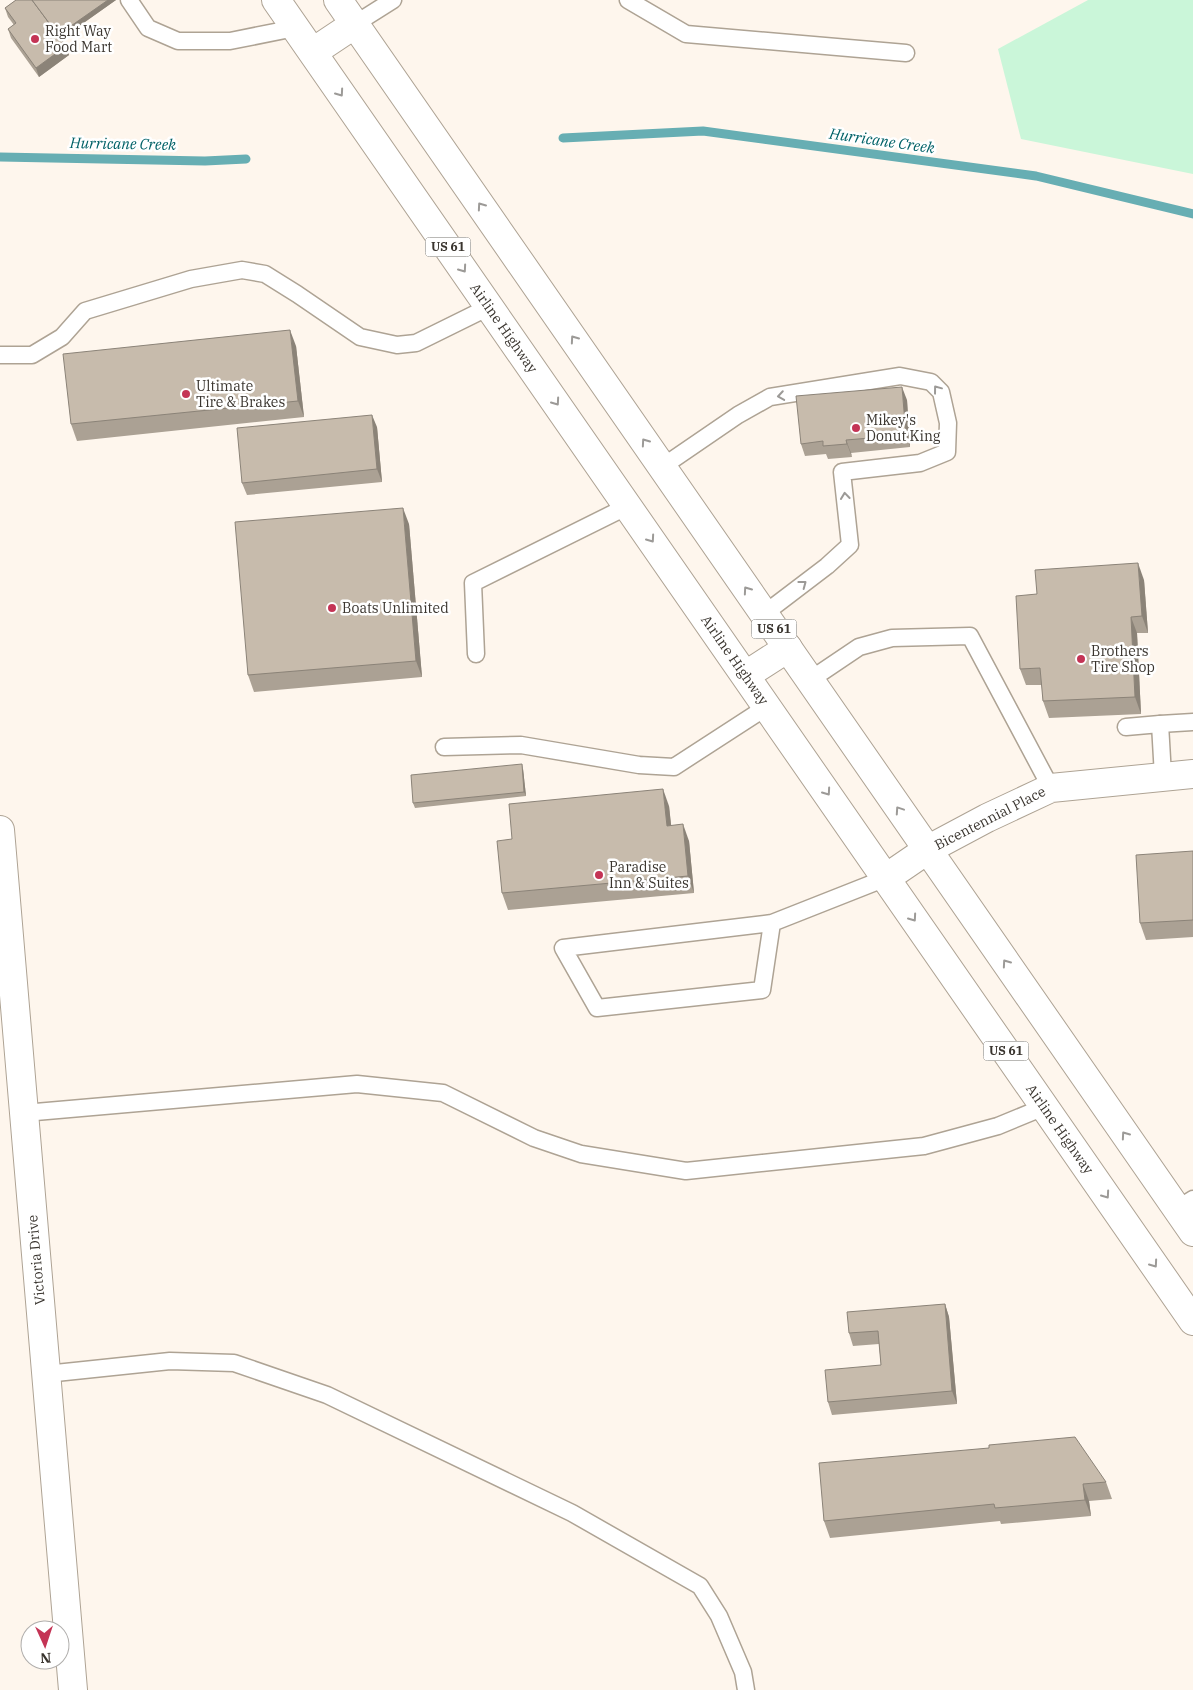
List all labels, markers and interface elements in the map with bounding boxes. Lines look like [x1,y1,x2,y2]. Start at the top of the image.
place label: Right Way Food Mart [45,22,112,56]
marker: Right Way Food Mart [29,33,41,45]
one-way arrow [334,87,343,96]
water label: Hurricane Creek [827,124,936,157]
water label: Hurricane Creek [69,133,176,154]
one-way arrow [478,202,487,212]
road number: US 61 [426,238,470,256]
one-way arrow [457,263,466,273]
street label: Airline Highway [466,279,542,377]
one-way arrow [571,336,580,345]
place label: Ultimate Tire & Brakes [196,377,285,411]
one-way arrow [934,386,943,395]
marker: Ultimate Tire & Brakes [180,388,192,400]
one-way arrow [776,390,785,400]
one-way arrow [550,397,559,406]
place label: Mikey's Donut King [866,411,941,445]
marker: Mikey's Donut King [850,422,862,434]
one-way arrow [642,438,651,448]
one-way arrow [839,492,850,500]
one-way arrow [645,533,654,543]
one-way arrow [797,582,806,590]
one-way arrow [744,586,753,595]
place label: Boats Unlimited [342,599,449,617]
marker: Boats Unlimited [326,602,338,614]
street label: Airline Highway [697,611,773,709]
road number: US 61 [752,620,796,638]
place label: Brothers Tire Shop [1091,642,1155,676]
marker: Brothers Tire Shop [1075,653,1087,665]
street label: Bicentennial Place [931,782,1049,854]
one-way arrow [821,786,830,796]
one-way arrow [896,806,905,815]
place label: Paradise Inn & Suites [609,858,689,892]
marker: Paradise Inn & Suites [593,869,605,881]
one-way arrow [907,912,916,922]
one-way arrow [1003,959,1012,969]
road number: US 61 [984,1042,1028,1060]
street label: Airline Highway [1022,1080,1098,1178]
one-way arrow [1122,1131,1131,1141]
one-way arrow [1100,1189,1109,1199]
street label: Victoria Drive [23,1214,49,1306]
one-way arrow [1148,1258,1157,1268]
north arrow [20,1620,70,1670]
text: N [40,1649,52,1667]

